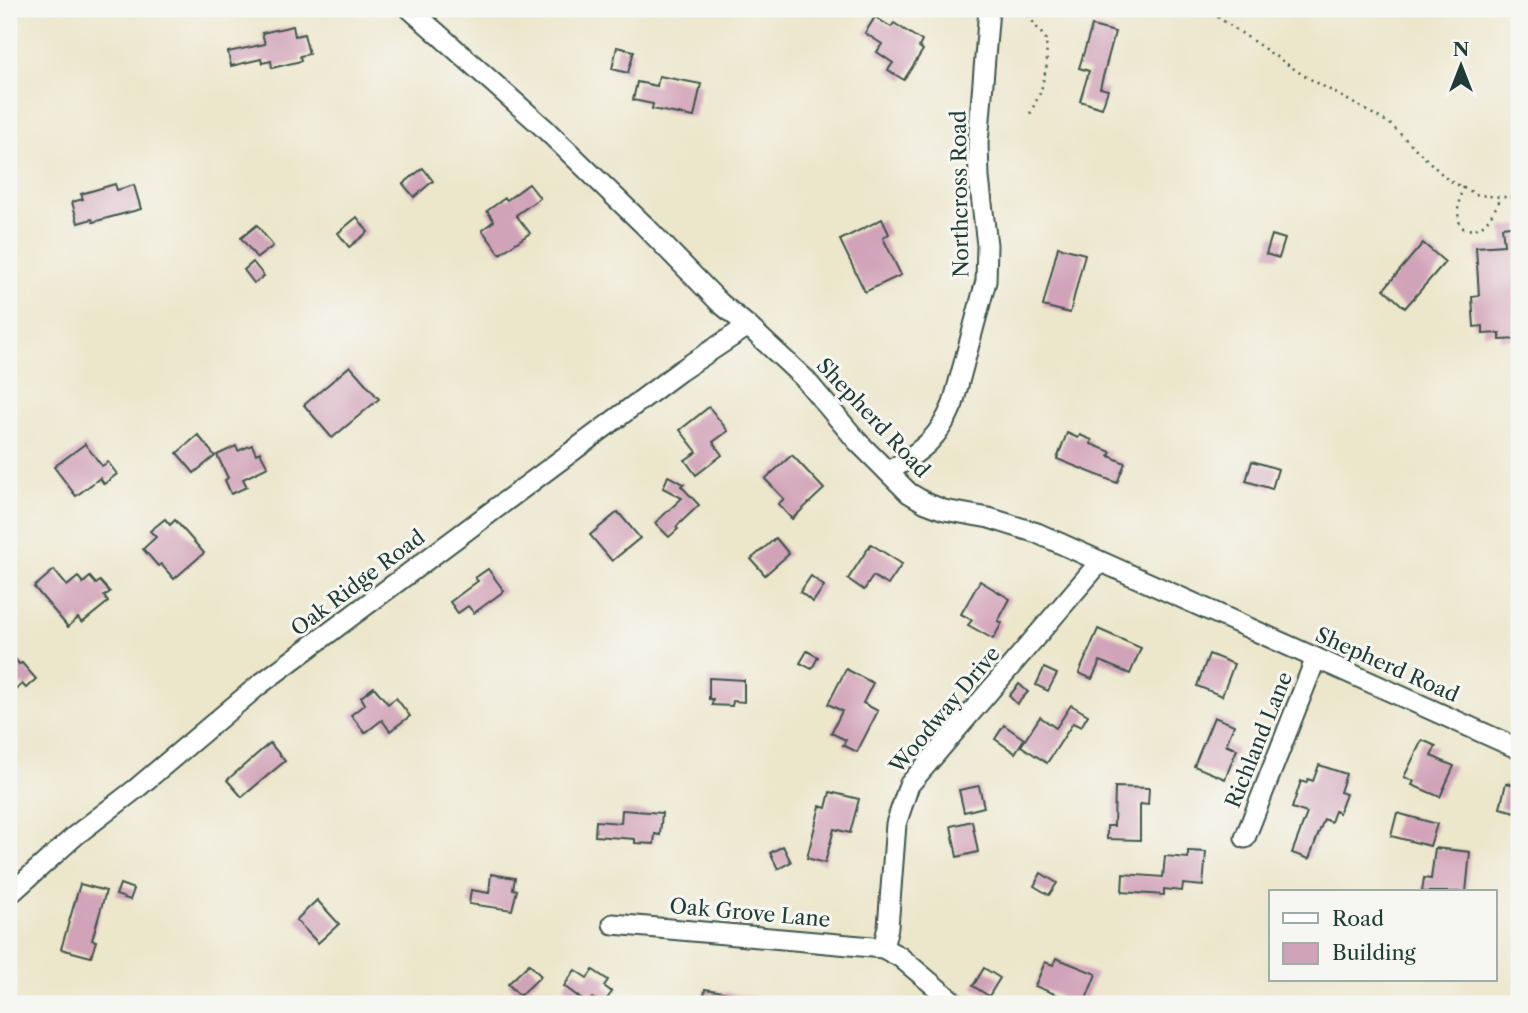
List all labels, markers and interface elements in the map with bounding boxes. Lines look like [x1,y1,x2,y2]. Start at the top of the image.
north arrow [1426,32,1496,102]
text: N [1453,38,1469,61]
street label: Northcross Road [946,110,973,278]
street label: Shepherd Road [812,353,935,483]
street label: Oak Ridge Road [286,524,430,641]
street label: Shepherd Road [1312,622,1463,707]
street label: Woodway Drive [884,641,1005,779]
street label: Richland Lane [1220,668,1297,811]
legend [1269,890,1496,982]
street label: Oak Grove Lane [669,893,832,932]
text: Road [1332,906,1384,931]
text: Building [1332,940,1417,965]

